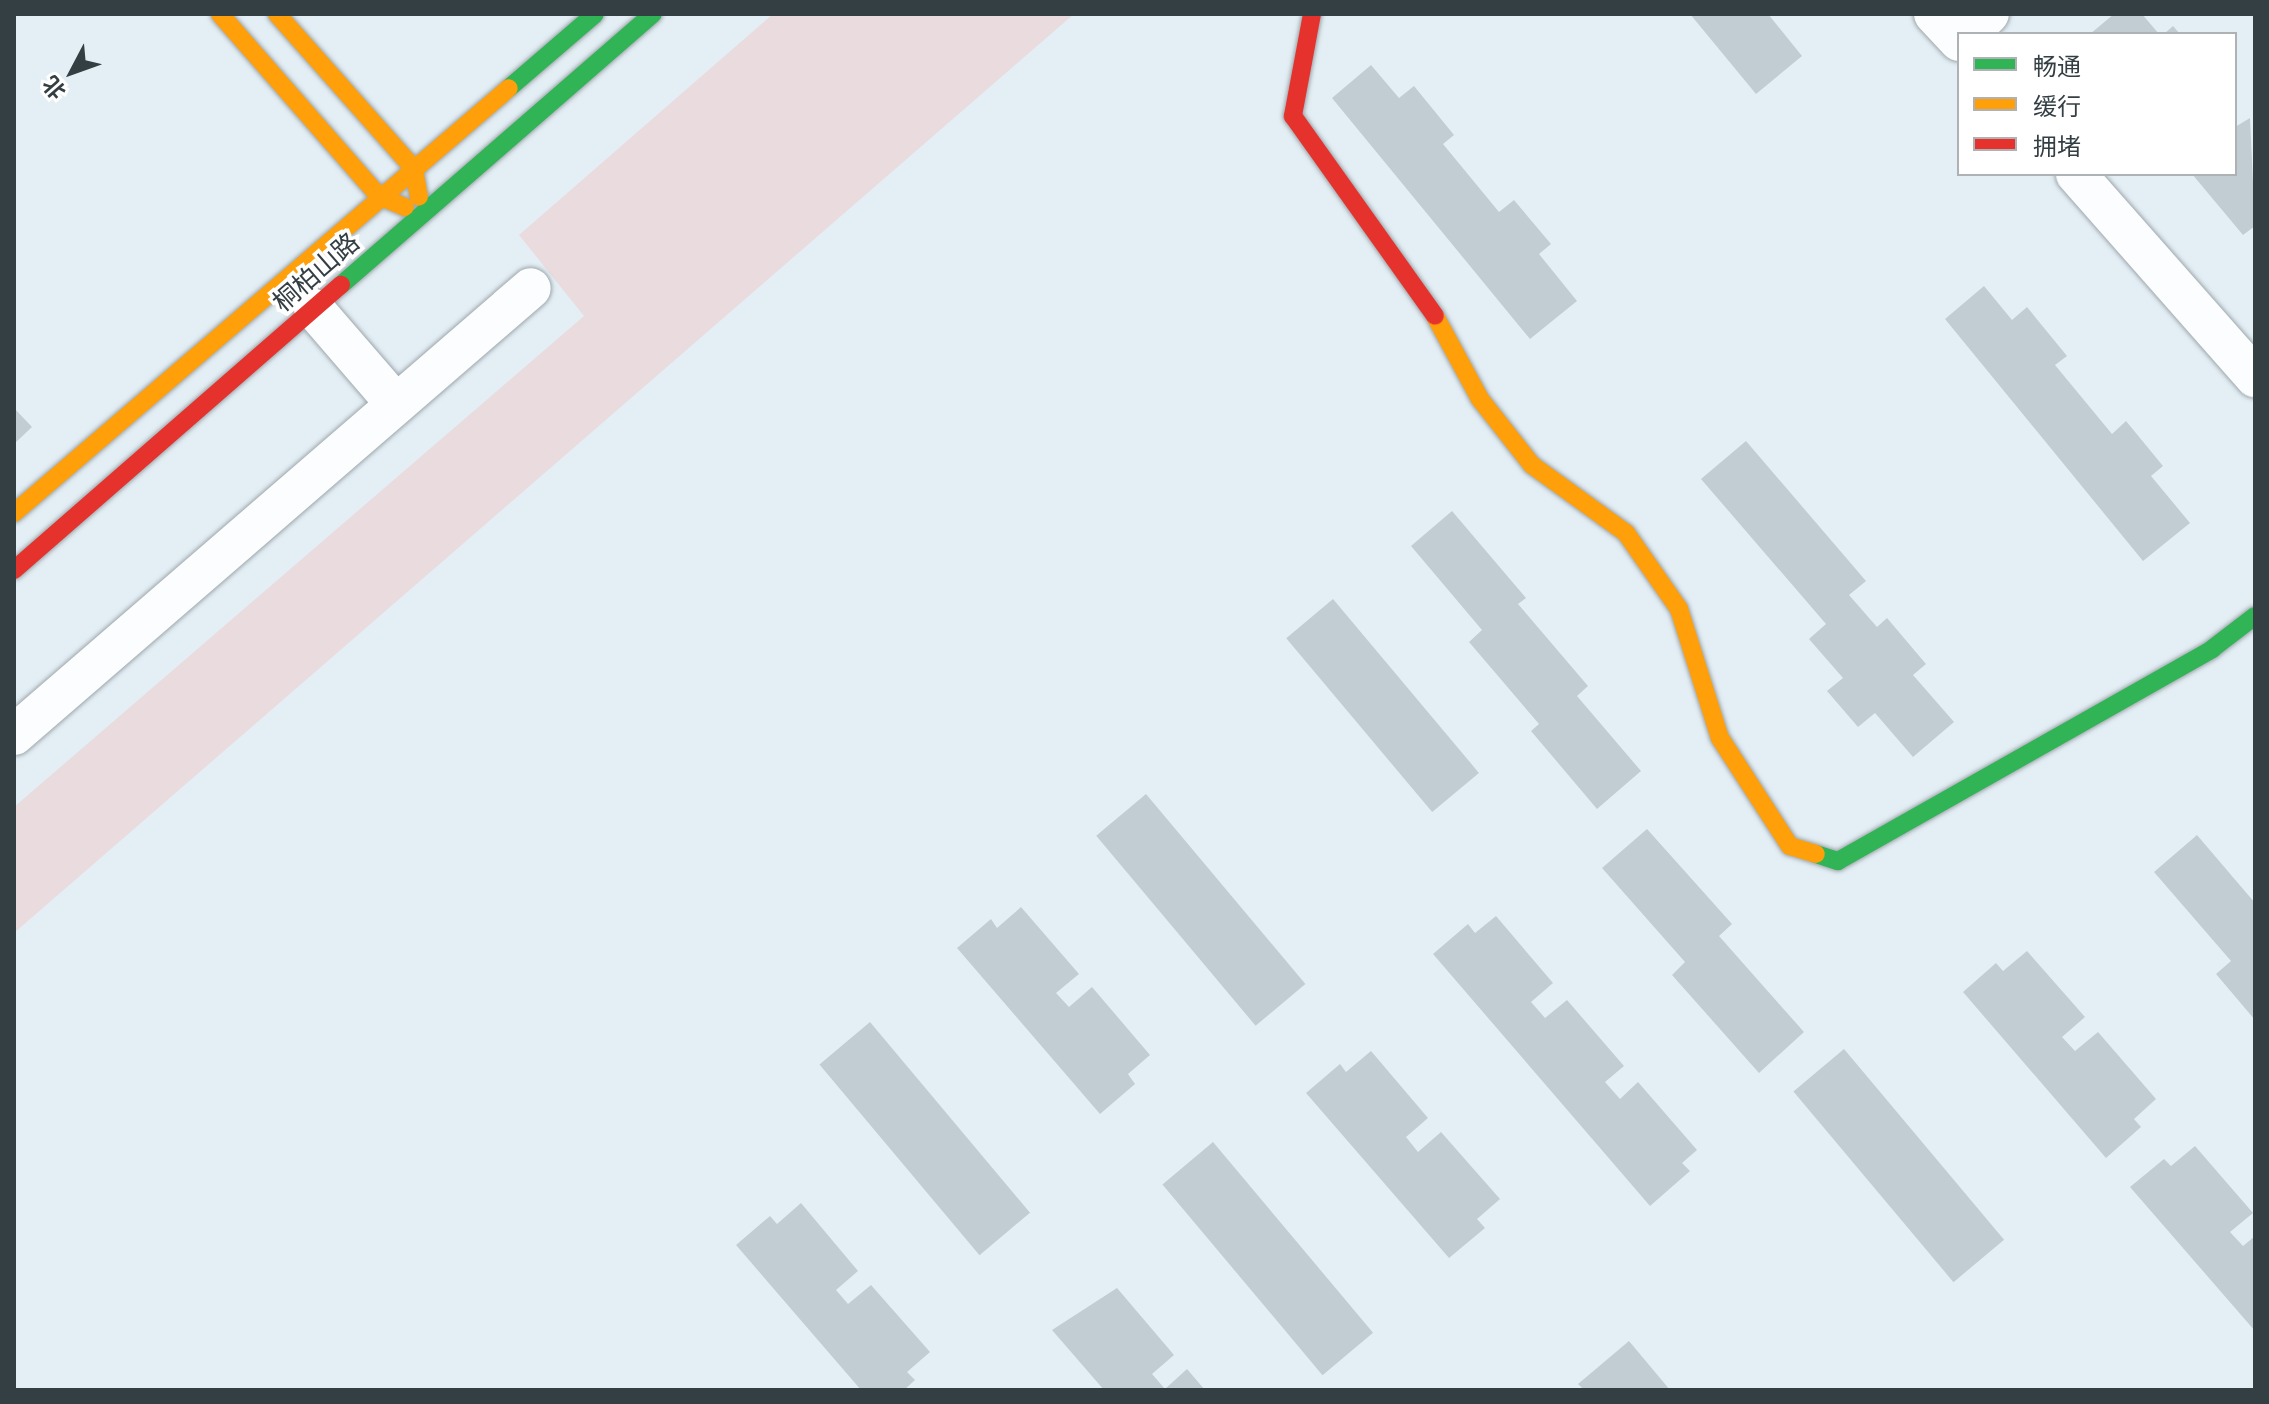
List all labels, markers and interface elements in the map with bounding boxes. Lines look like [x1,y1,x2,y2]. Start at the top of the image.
north arrow [32,32,112,112]
legend [1957,32,2237,176]
text: 畅通 [2033,52,2081,81]
text: 北 [37,71,71,105]
text: 缓行 [2033,92,2081,121]
text: 拥堵 [2033,132,2081,161]
street label: 桐柏山路 [267,226,365,318]

